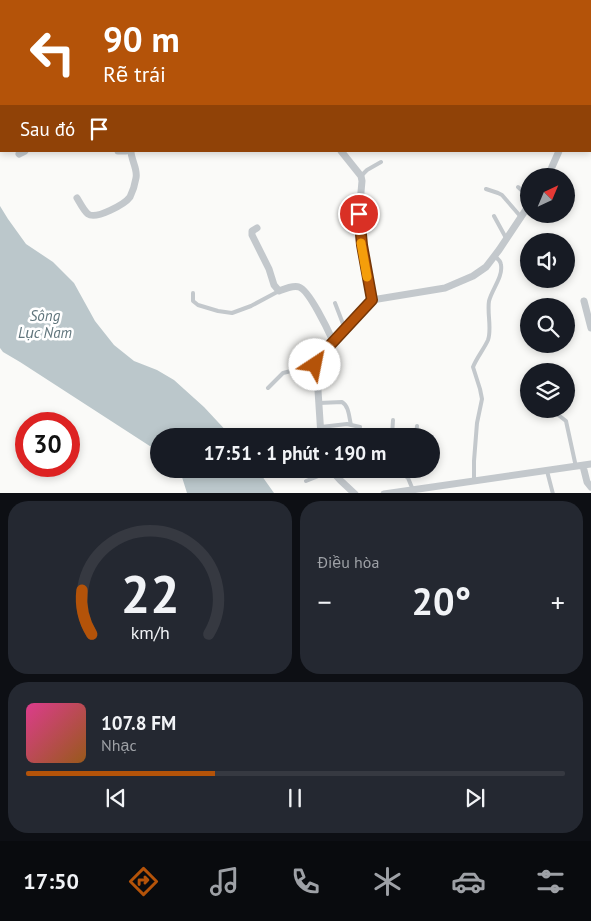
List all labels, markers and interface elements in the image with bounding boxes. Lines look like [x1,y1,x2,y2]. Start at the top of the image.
text: 90 m [103,16,180,62]
icon: left [20,20,85,85]
text: Rẽ trái [103,60,166,88]
icon: arrive [85,115,113,143]
text: Sau đó [20,117,75,141]
north arrow [520,168,575,222]
map controls [520,168,575,418]
pin [338,193,380,235]
icon: arrive [345,200,373,228]
button: sound [520,233,575,288]
button: search [520,298,575,353]
water label: Sông Lục Nam [18,306,72,342]
position arrow [288,338,340,390]
button: layers [520,363,575,418]
speed limit sign: 30 [15,412,80,477]
text: 17:51 · 1 phút · 190 m [204,441,386,465]
text: Điều hòa [318,552,379,572]
text: 22 [120,560,179,627]
text: 20° [411,576,471,625]
text: − [318,583,332,620]
text: + [551,583,565,620]
text: km/h [130,621,169,644]
text: 107.8 FM [101,711,176,735]
text: Nhạc [101,735,137,755]
icon: previous [102,784,130,812]
icon: pause [281,784,309,812]
icon: next [461,784,489,812]
icon: directions [126,864,161,899]
icon: music [207,864,242,899]
icon: phone [288,864,323,899]
icon: climate [370,864,405,899]
icon: car [451,864,486,899]
icon: filters [533,864,568,899]
text: 17:50 [23,867,79,895]

